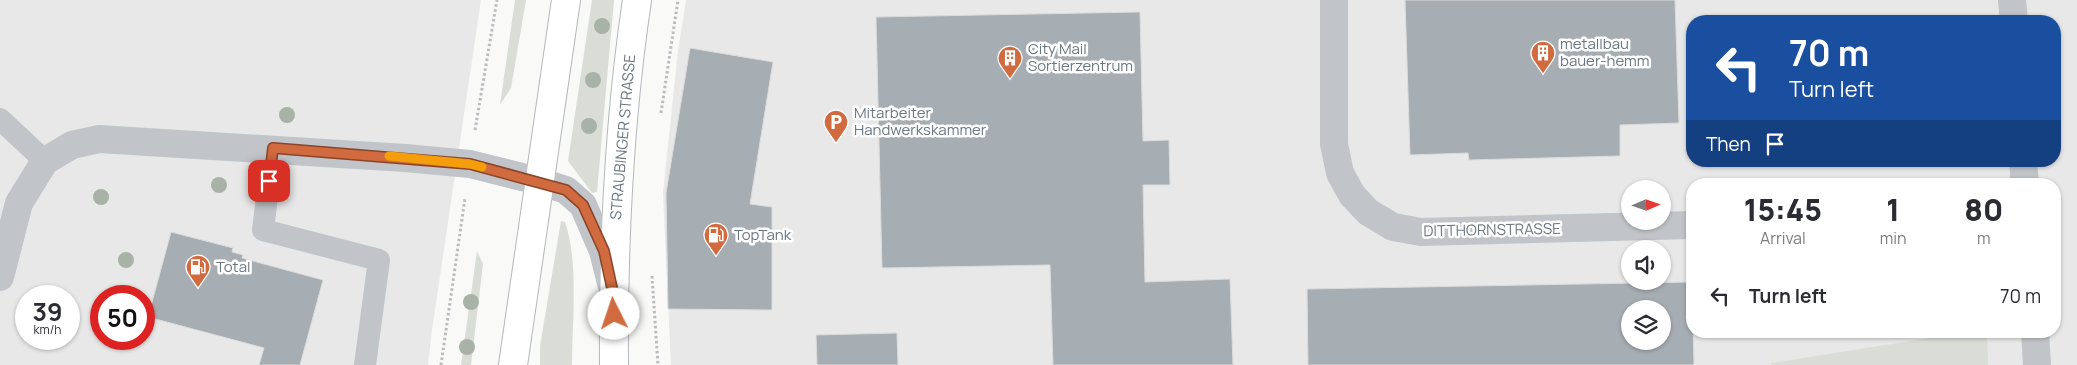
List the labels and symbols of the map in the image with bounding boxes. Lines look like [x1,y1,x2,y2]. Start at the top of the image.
place label: metallbau bauer-hemm [1560,33,1650,71]
place label: City Mail Sortierzentrum [1028,38,1133,76]
building icon: metallbau bauer-hemm [1530,40,1556,74]
building icon: City Mail Sortierzentrum [997,45,1023,79]
street label: STRAUBINGER STRASSE [605,53,640,221]
place label: Mitarbeiter Handwerkskammer [854,102,987,140]
parking icon: Mitarbeiter Handwerkskammer [823,109,849,143]
pin [248,160,290,202]
north arrow [1621,180,1671,230]
street label: DITTHORNSTRASSE [1423,218,1561,241]
fuel station icon: TopTank [703,222,729,256]
place label: TopTank [734,224,792,245]
fuel station icon: Total [185,254,211,288]
place label: Total [216,256,250,277]
speed limit sign: 50 [90,285,155,350]
position arrow [587,287,639,339]

